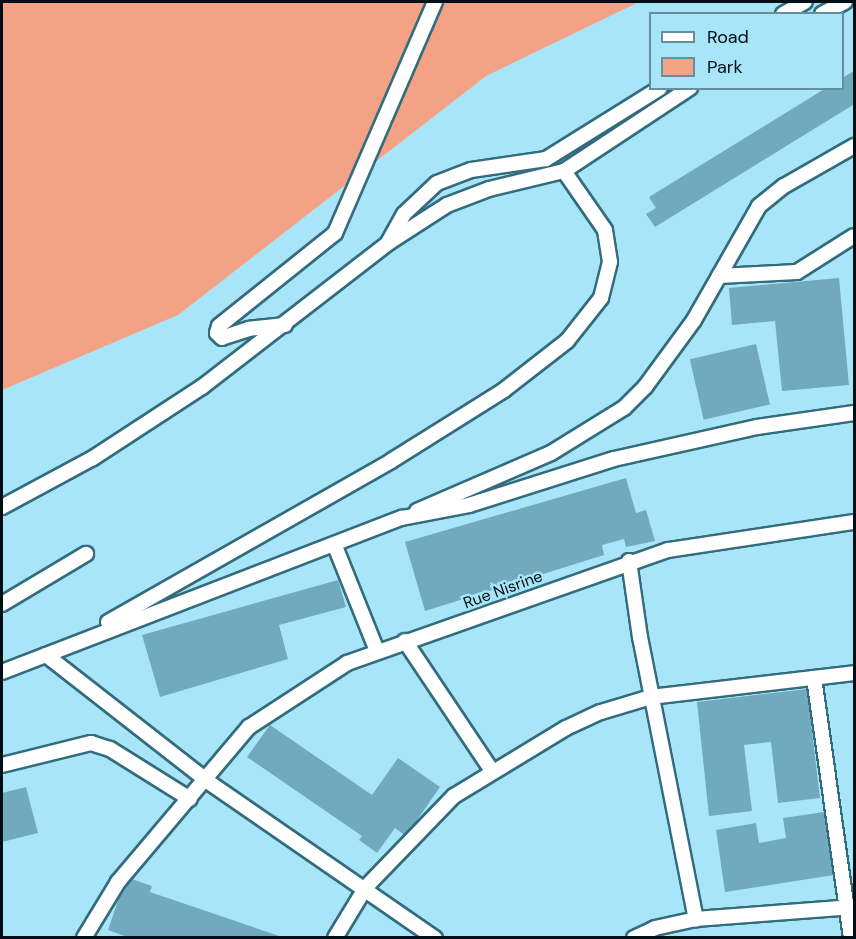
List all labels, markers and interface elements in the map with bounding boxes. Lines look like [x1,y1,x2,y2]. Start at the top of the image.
legend [649,12,844,90]
text: Road [707,25,749,49]
text: Park [707,55,743,79]
street label: Rue Nisrine [461,567,545,613]

